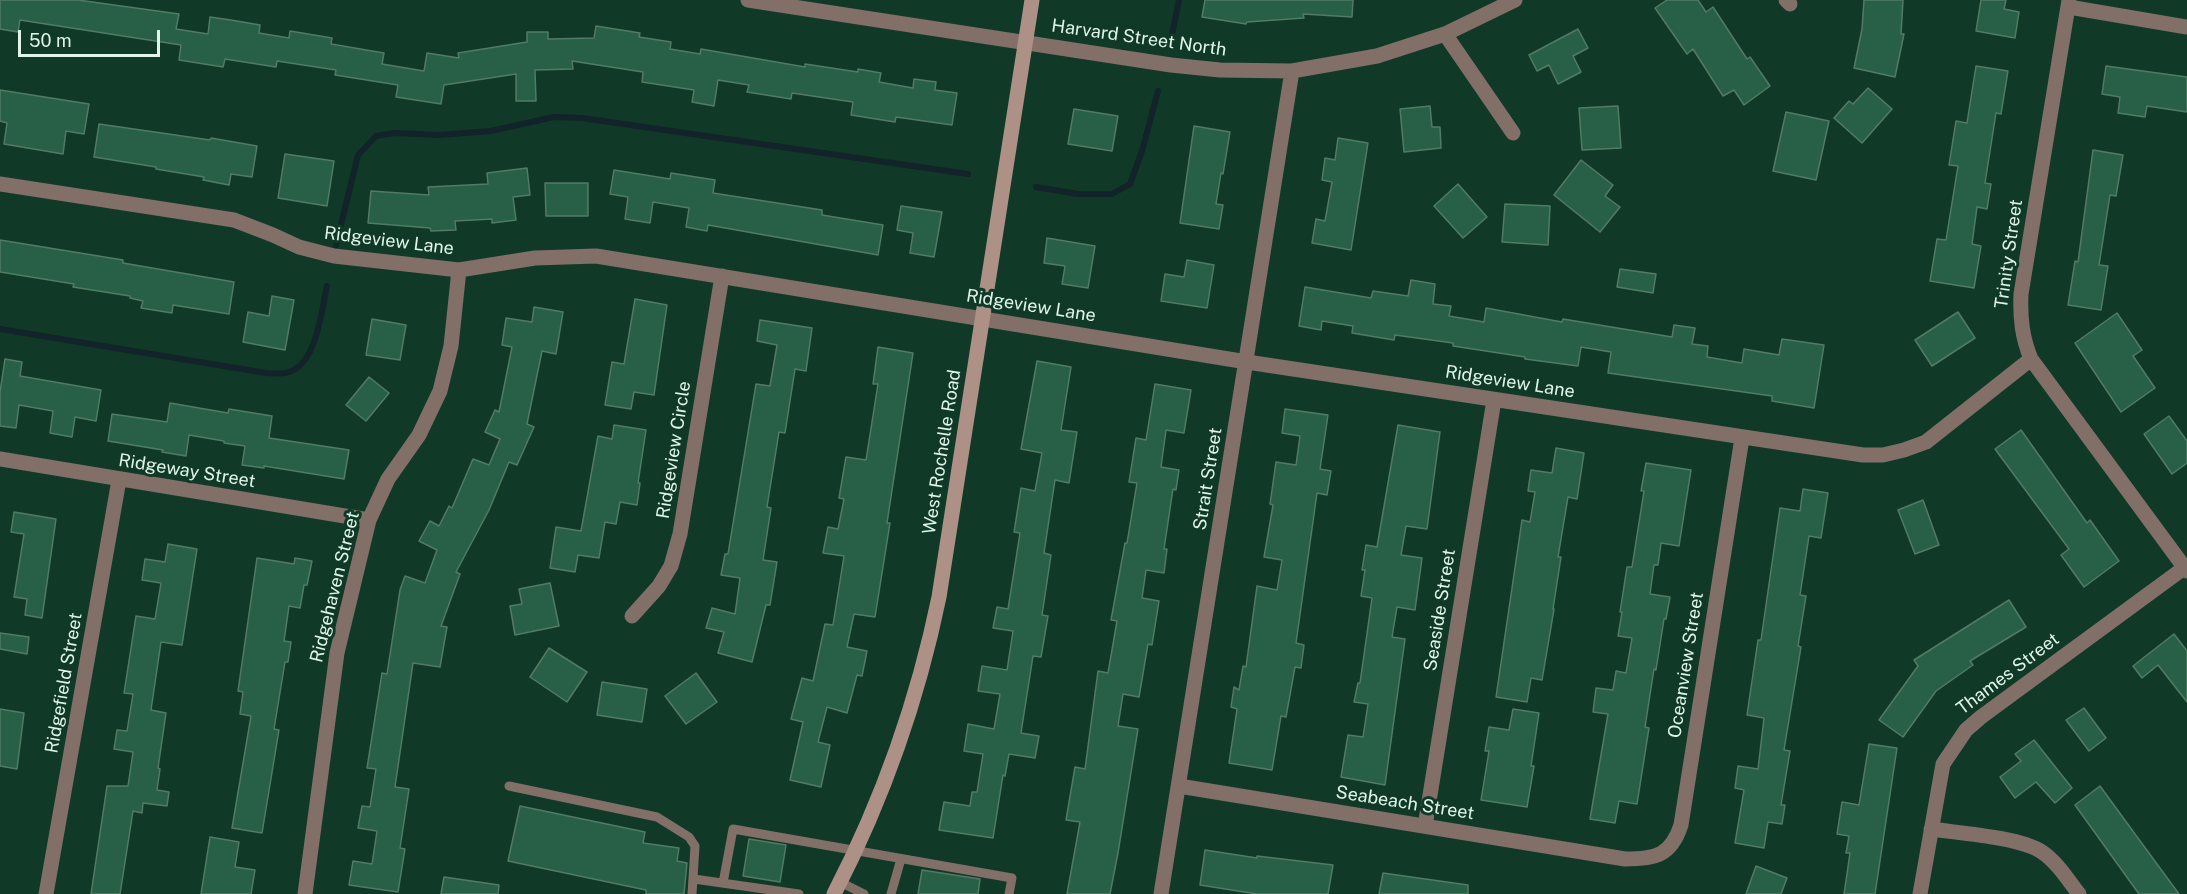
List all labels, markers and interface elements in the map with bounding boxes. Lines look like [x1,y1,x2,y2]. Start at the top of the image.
street label: Harvard Street North [1050,15,1228,61]
scale bar [21,18,164,56]
text: 50 m [29,30,72,51]
street label: Trinity Street [1991,198,2027,310]
street label: Ridgeview Lane [323,222,455,260]
street label: Ridgeview Lane [965,285,1097,327]
street label: Ridgeview Lane [1444,361,1576,403]
street label: West Rochelle Road [918,368,966,536]
street label: Ridgeview Circle [652,380,696,520]
street label: Strait Street [1189,426,1227,532]
street label: Ridgeway Street [117,450,257,492]
street label: Ridgehaven Street [306,509,364,665]
street label: Seaside Street [1420,547,1460,673]
street label: Oceanview Street [1664,590,1708,740]
street label: Ridgefield Street [41,611,87,755]
street label: Thames Street [1952,628,2064,720]
street label: Seabeach Street [1334,781,1476,825]

